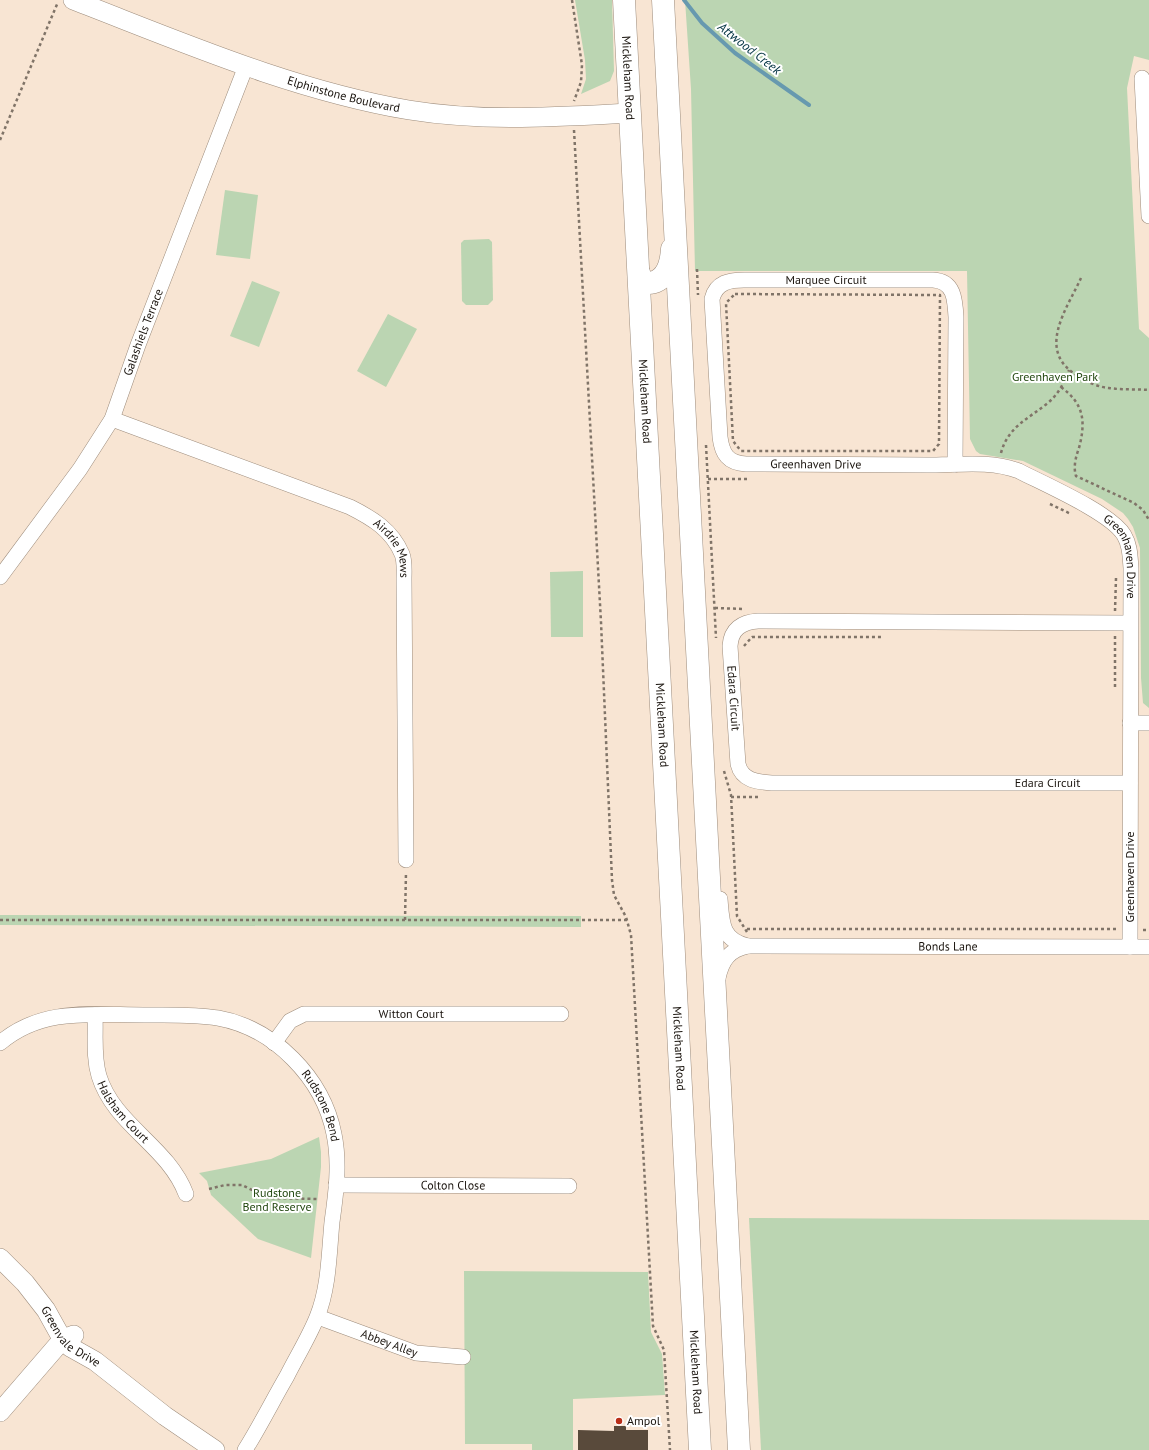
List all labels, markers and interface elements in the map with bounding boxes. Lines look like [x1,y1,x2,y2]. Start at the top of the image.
water label: Attwood Creek [714,18,786,79]
street label: Mickleham Road [619,35,638,120]
street label: Elphinstone Boulevard [286,72,401,115]
street label: Marquee Circuit [785,272,867,287]
street label: Galashiels Terrace [120,286,166,378]
street label: Mickleham Road [636,359,655,444]
park label: Greenhaven Park [1012,369,1098,384]
street label: Greenhaven Drive [770,456,861,472]
street label: Greenhaven Drive [1101,511,1139,599]
street label: Airdrie Mews [371,515,412,578]
street label: Edara Circuit [724,665,744,731]
street label: Mickleham Road [653,682,672,768]
street label: Edara Circuit [1015,775,1080,790]
street label: Greenhaven Drive [1122,832,1137,922]
street label: Bonds Lane [918,938,978,954]
street label: Witton Court [379,1006,444,1021]
street label: Mickleham Road [670,1006,689,1091]
street label: Rudstone Bend [299,1067,343,1143]
street label: Halsham Court [94,1078,153,1146]
street label: Colton Close [421,1177,485,1193]
park label: Rudstone Bend Reserve [243,1185,311,1214]
street label: Greenvale Drive [38,1303,104,1370]
street label: Abbey Alley [359,1325,420,1360]
street label: Mickleham Road [687,1330,706,1415]
place label: Ampol [627,1413,661,1428]
marker: Ampol [614,1416,624,1426]

